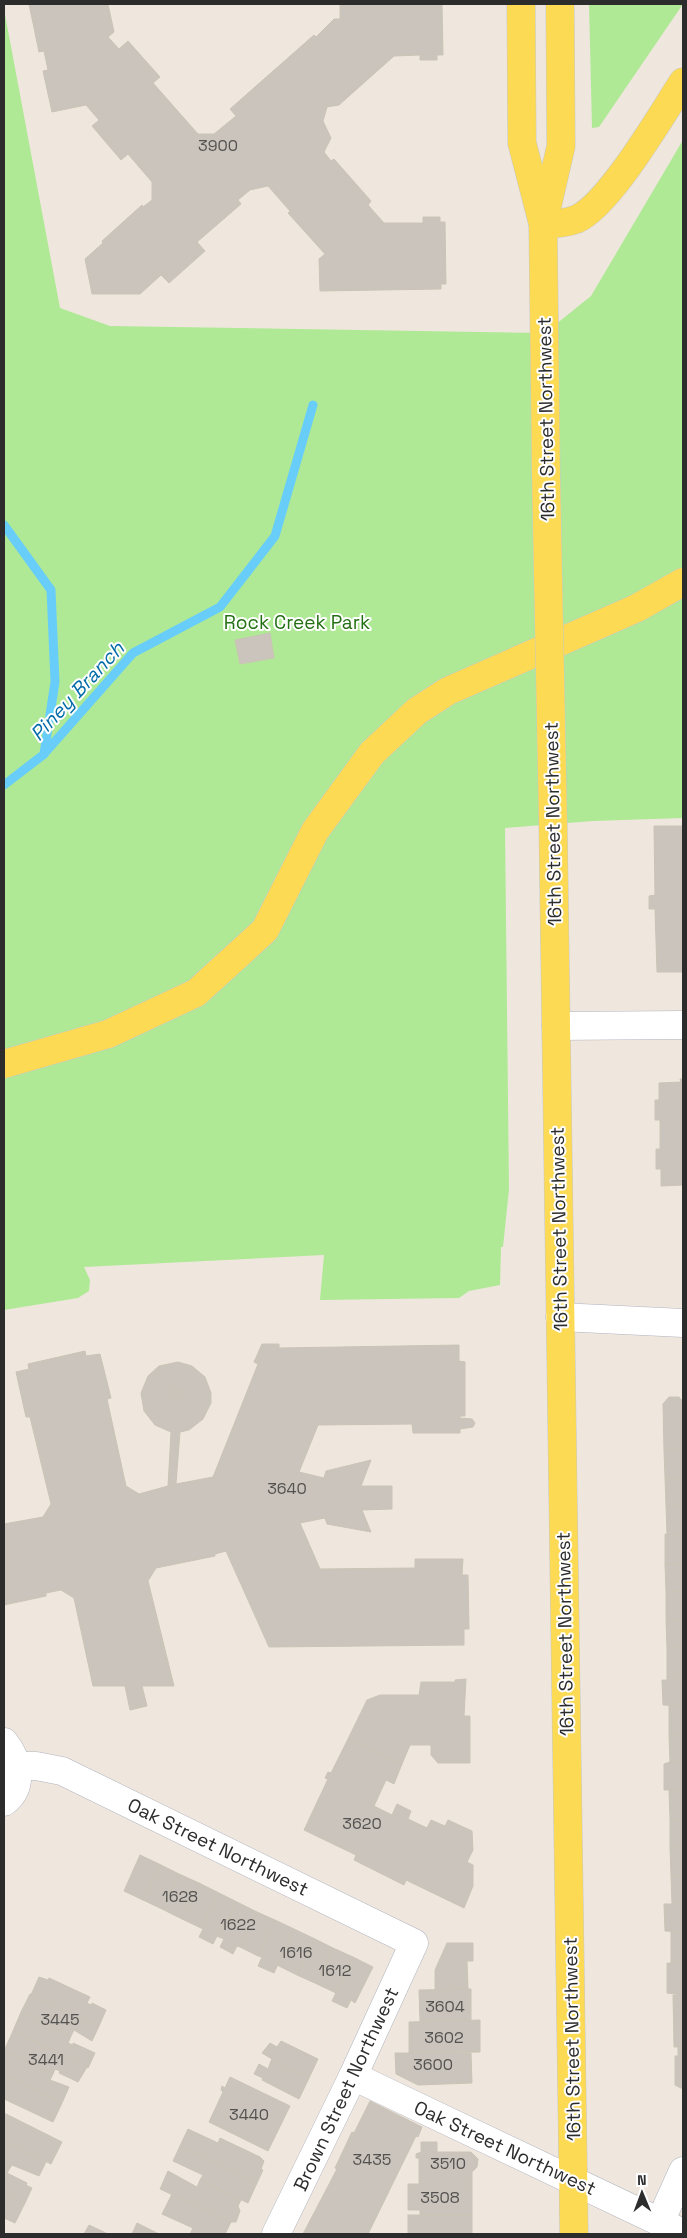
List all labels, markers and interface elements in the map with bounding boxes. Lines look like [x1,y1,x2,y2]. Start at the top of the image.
house number: 3900 [198,135,238,156]
street label: 16th Street Northwest [532,317,560,521]
park label: Rock Creek Park [224,610,370,635]
water label: Piney Branch [24,635,130,746]
street label: 16th Street Northwest [539,722,567,926]
street label: 16th Street Northwest [545,1127,573,1331]
house number: 3640 [267,1478,307,1499]
street label: 16th Street Northwest [551,1532,579,1736]
street label: Oak Street Northwest [123,1792,313,1902]
house number: 3620 [342,1813,382,1834]
house number: 1628 [162,1886,198,1907]
house number: 1622 [220,1914,256,1935]
street label: 16th Street Northwest [558,1937,586,2141]
house number: 1616 [280,1942,312,1963]
house number: 1612 [319,1960,351,1981]
street label: Brown Street Northwest [288,1983,404,2195]
house number: 3604 [425,1996,465,2017]
house number: 3445 [40,2009,80,2030]
house number: 3602 [424,2027,464,2048]
house number: 3441 [28,2049,64,2070]
house number: 3600 [413,2054,453,2075]
street label: Oak Street Northwest [410,2095,600,2201]
house number: 3440 [229,2104,269,2125]
house number: 3435 [353,2149,391,2170]
house number: 3510 [430,2153,466,2174]
north arrow [617,2168,667,2218]
text: N [637,2171,647,2189]
house number: 3508 [420,2187,460,2208]

